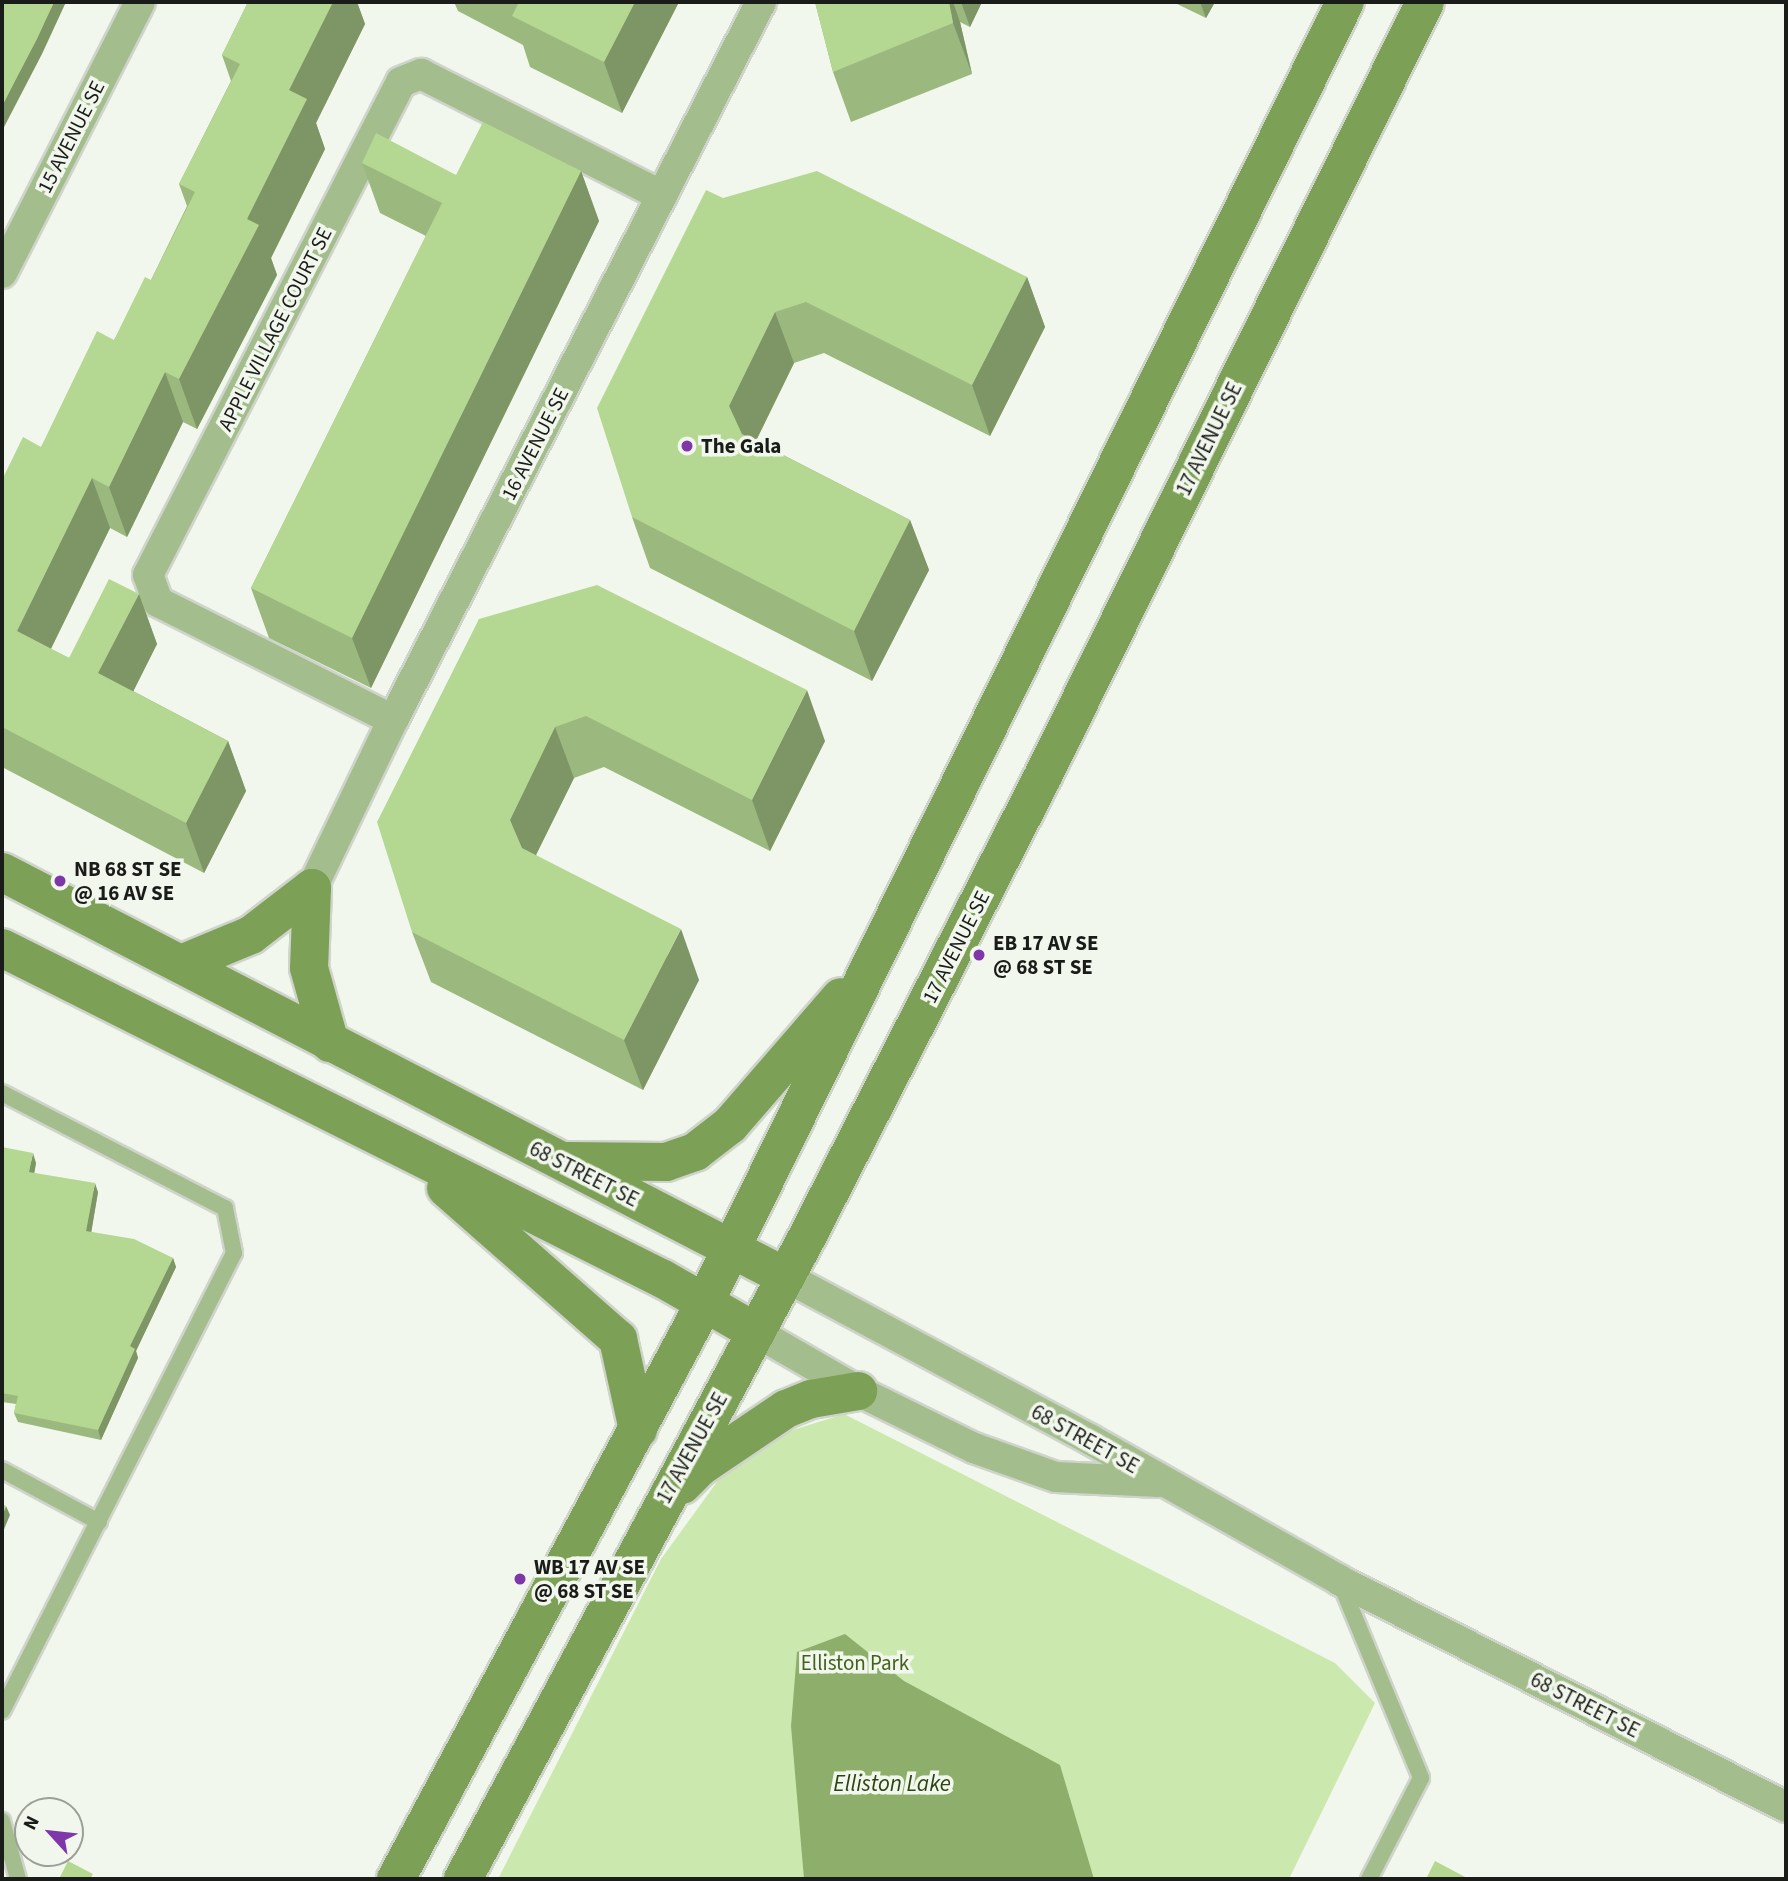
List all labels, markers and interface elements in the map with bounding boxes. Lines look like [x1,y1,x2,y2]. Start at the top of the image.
street label: 15 AVENUE SE [32,77,110,197]
street label: APPLE VILLAGE COURT SE [213,223,337,435]
street label: 17 AVENUE SE [1171,378,1247,500]
street label: 16 AVENUE SE [496,384,574,504]
place label: The Gala [701,433,781,459]
marker: The Gala [679,438,695,454]
place label: NB 68 ST SE @ 16 AV SE [74,856,182,906]
marker: NB 68 ST SE @ 16 AV SE [52,873,68,889]
street label: 17 AVENUE SE [917,887,995,1007]
place label: EB 17 AV SE @ 68 ST SE [993,930,1098,980]
marker: EB 17 AV SE @ 68 ST SE [971,947,987,963]
street label: 68 STREET SE [525,1136,643,1212]
street label: 17 AVENUE SE [651,1388,733,1508]
street label: 68 STREET SE [1027,1399,1143,1479]
place label: WB 17 AV SE @ 68 ST SE [534,1554,645,1604]
marker: WB 17 AV SE @ 68 ST SE [512,1571,528,1587]
park label: Elliston Park [801,1650,909,1676]
street label: 68 STREET SE [1526,1667,1644,1743]
water label: Elliston Lake [833,1770,951,1798]
north arrow [14,1797,84,1867]
text: N [17,1811,47,1835]

